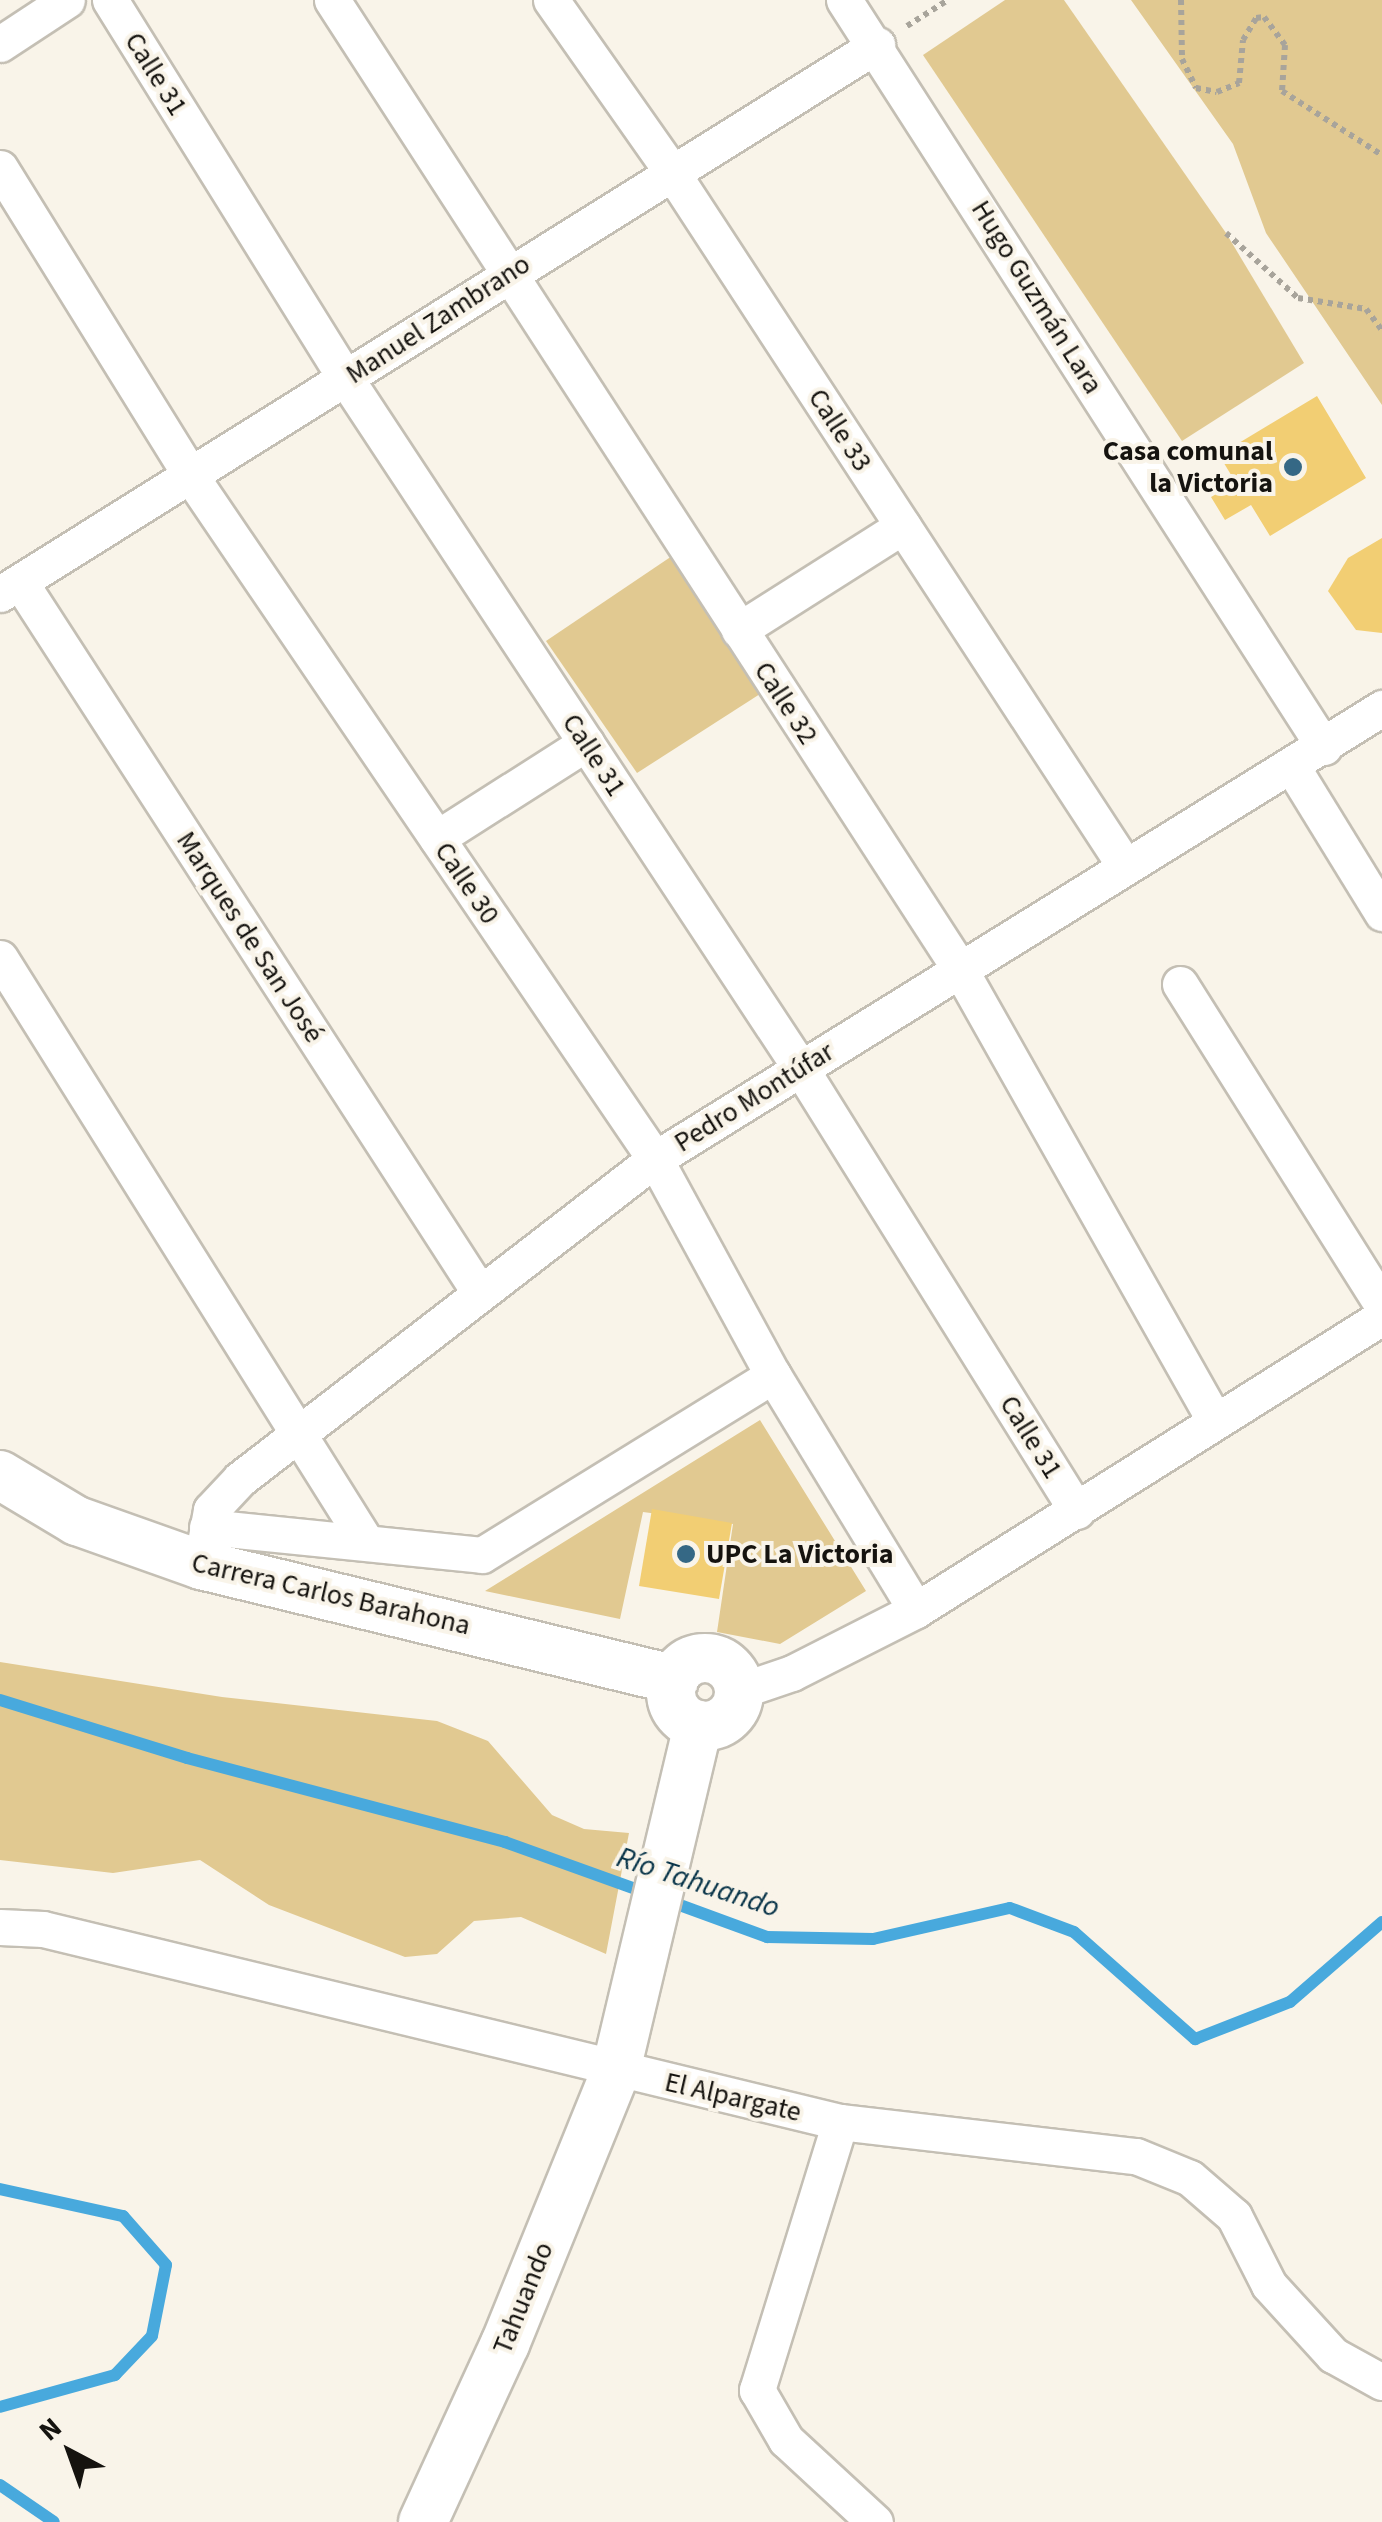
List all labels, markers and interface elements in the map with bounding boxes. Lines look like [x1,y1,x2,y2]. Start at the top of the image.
street label: Calle 31 [117,26,195,122]
street label: Hugo Guzmán Lara [964,194,1110,400]
street label: Manuel Zambrano [340,247,536,391]
street label: Calle 33 [801,382,879,478]
place label: Casa comunal la Victoria [1103,434,1273,500]
marker: Casa comunal la Victoria [1282,456,1304,478]
street label: Calle 32 [747,655,825,751]
street label: Calle 31 [555,707,633,803]
street label: Marques de San José [169,825,331,1049]
street label: Calle 30 [427,836,507,930]
street label: Pedro Montúfar [668,1035,840,1159]
street label: Calle 31 [992,1389,1070,1485]
place label: UPC La Victoria [706,1537,894,1571]
marker: UPC La Victoria [675,1543,697,1565]
street label: Carrera Carlos Barahona [188,1546,474,1642]
water label: Río Tahuando [612,1840,784,1926]
street label: El Alpargate [662,2065,804,2129]
street label: Tahuando [485,2237,561,2359]
north arrow [20,2402,120,2502]
text: N [30,2408,70,2451]

